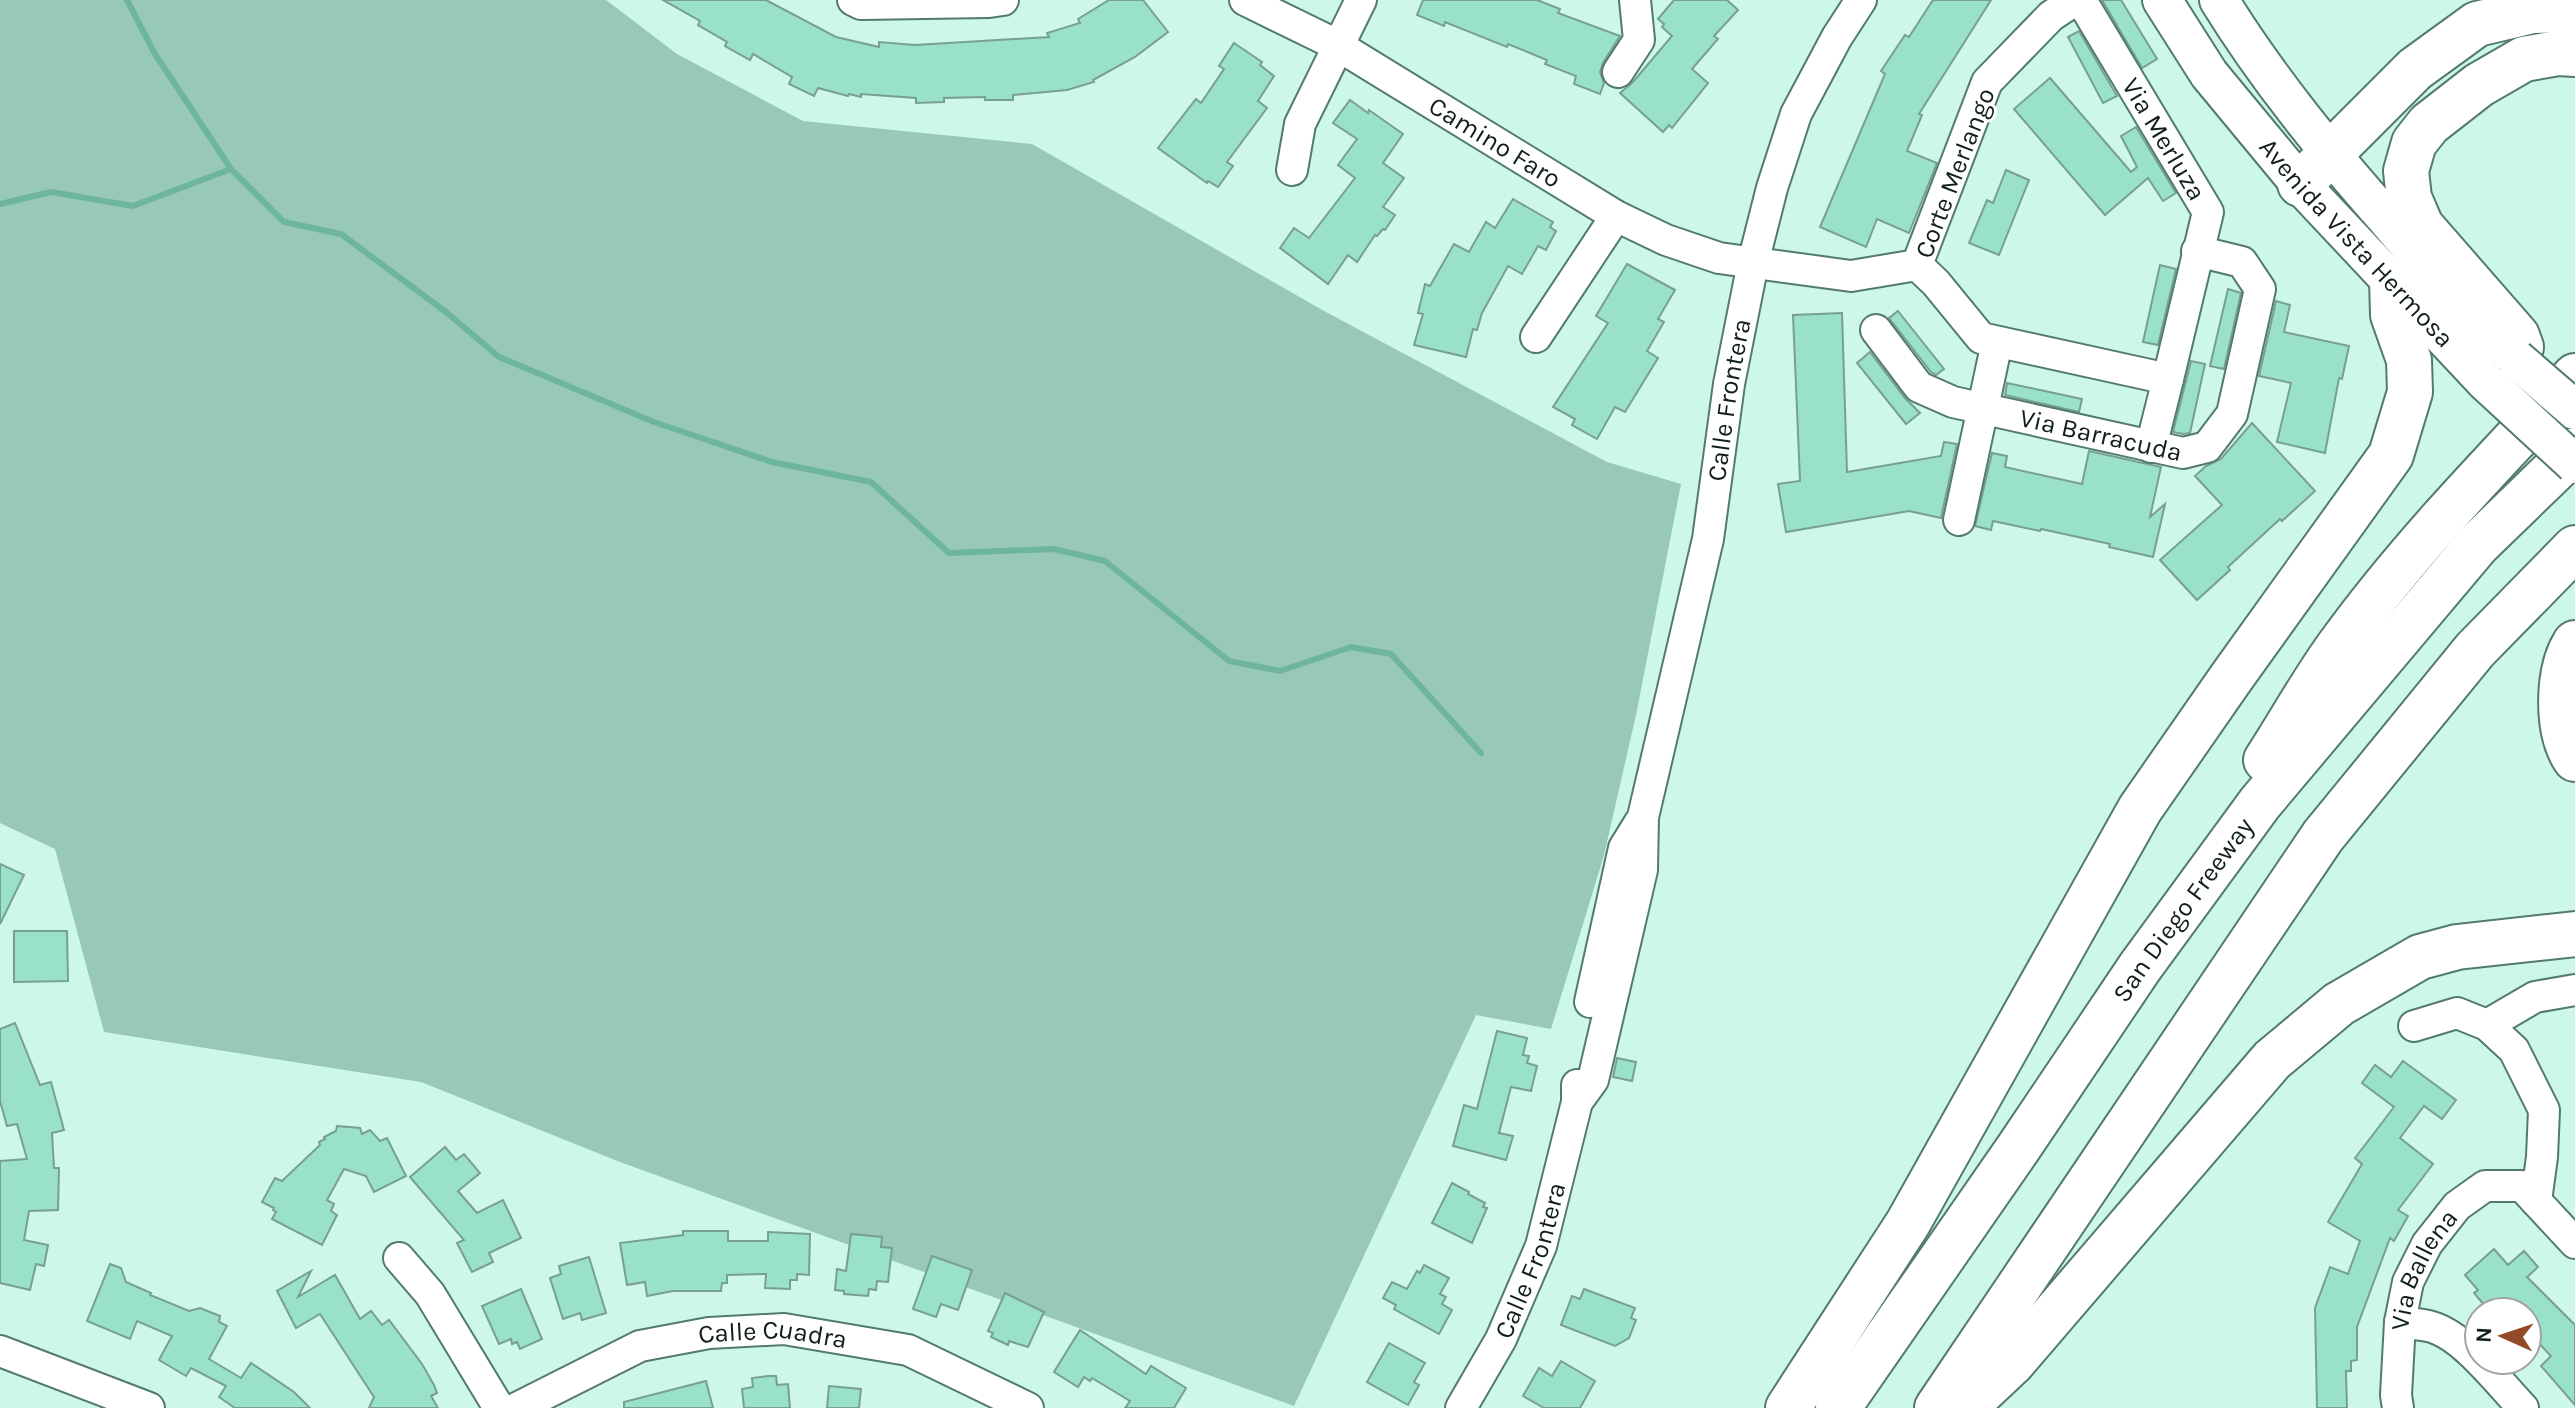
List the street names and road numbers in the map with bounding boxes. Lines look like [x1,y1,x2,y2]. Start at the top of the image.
street label: Via Merluza [2116,72,2213,206]
street label: Corte Merlango [1908,84,2002,262]
street label: Camino Faro [1423,90,1567,194]
street label: Avenida Vista Hermosa [2253,132,2461,354]
street label: Calle Frontera [1700,316,1757,483]
street label: Via Barracuda [2017,402,2185,468]
street label: San Diego Freeway [2106,811,2260,1008]
street label: Calle Frontera [1488,1179,1572,1343]
street label: Via Ballena [2384,1203,2464,1331]
street label: Calle Cuadra [696,1313,849,1355]

